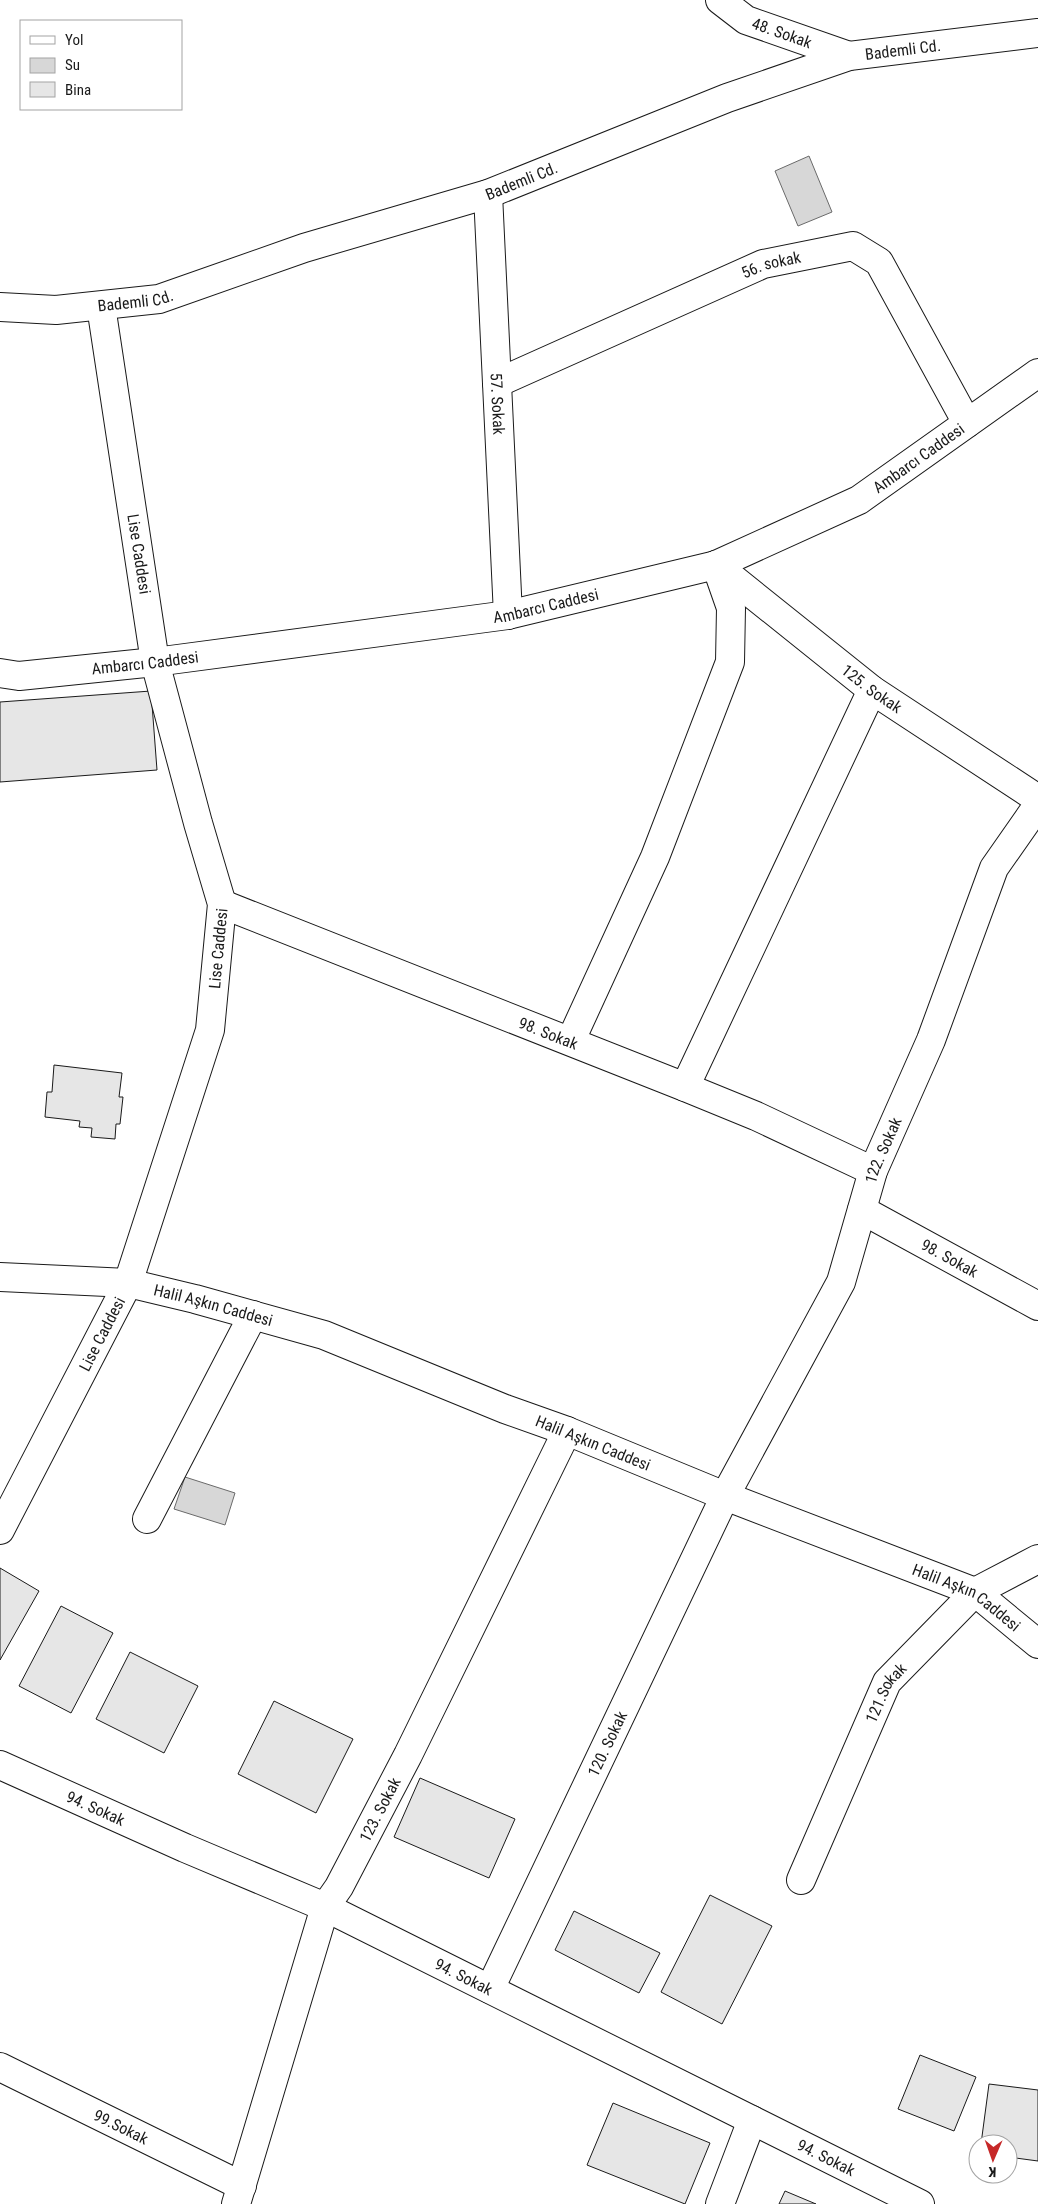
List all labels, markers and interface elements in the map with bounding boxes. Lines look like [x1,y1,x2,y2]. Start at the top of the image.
street label: 48. Sokak [750,13,815,52]
legend [20,20,182,110]
text: Yol [65,31,83,49]
street label: Bademli Cd. [864,35,942,63]
text: Su [65,56,80,74]
text: Bina [65,81,91,99]
street label: Bademli Cd. [482,158,560,204]
street label: 56. sokak [738,247,803,282]
street label: Bademli Cd. [97,285,176,315]
street label: 57. Sokak [487,372,509,436]
street label: Ambarcı Caddesi [869,419,968,497]
street label: Lise Caddesi [123,513,155,595]
street label: Ambarcı Caddesi [492,584,600,626]
street label: Ambarcı Caddesi [91,647,200,678]
street label: 125. Sokak [838,660,906,717]
street label: Lise Caddesi [204,907,231,990]
street label: 98. Sokak [516,1013,582,1054]
street label: 122. Sokak [861,1113,905,1185]
street label: 98. Sokak [918,1235,982,1281]
street label: Halil Aşkın Caddesi [152,1280,275,1330]
street label: Lise Caddesi [75,1294,129,1374]
street label: Halil Aşkın Caddesi [533,1411,653,1475]
street label: Halil Aşkın Caddesi [910,1559,1024,1635]
street label: 121.Sokak [861,1658,911,1725]
street label: 120. Sokak [583,1707,631,1779]
street label: 123. Sokak [355,1773,405,1845]
street label: 94. Sokak [64,1787,129,1830]
street label: 94. Sokak [432,1954,497,1999]
street label: 99.Sokak [91,2105,152,2148]
north arrow [968,2134,1018,2184]
street label: 94. Sokak [794,2135,859,2180]
text: K [988,2164,997,2180]

